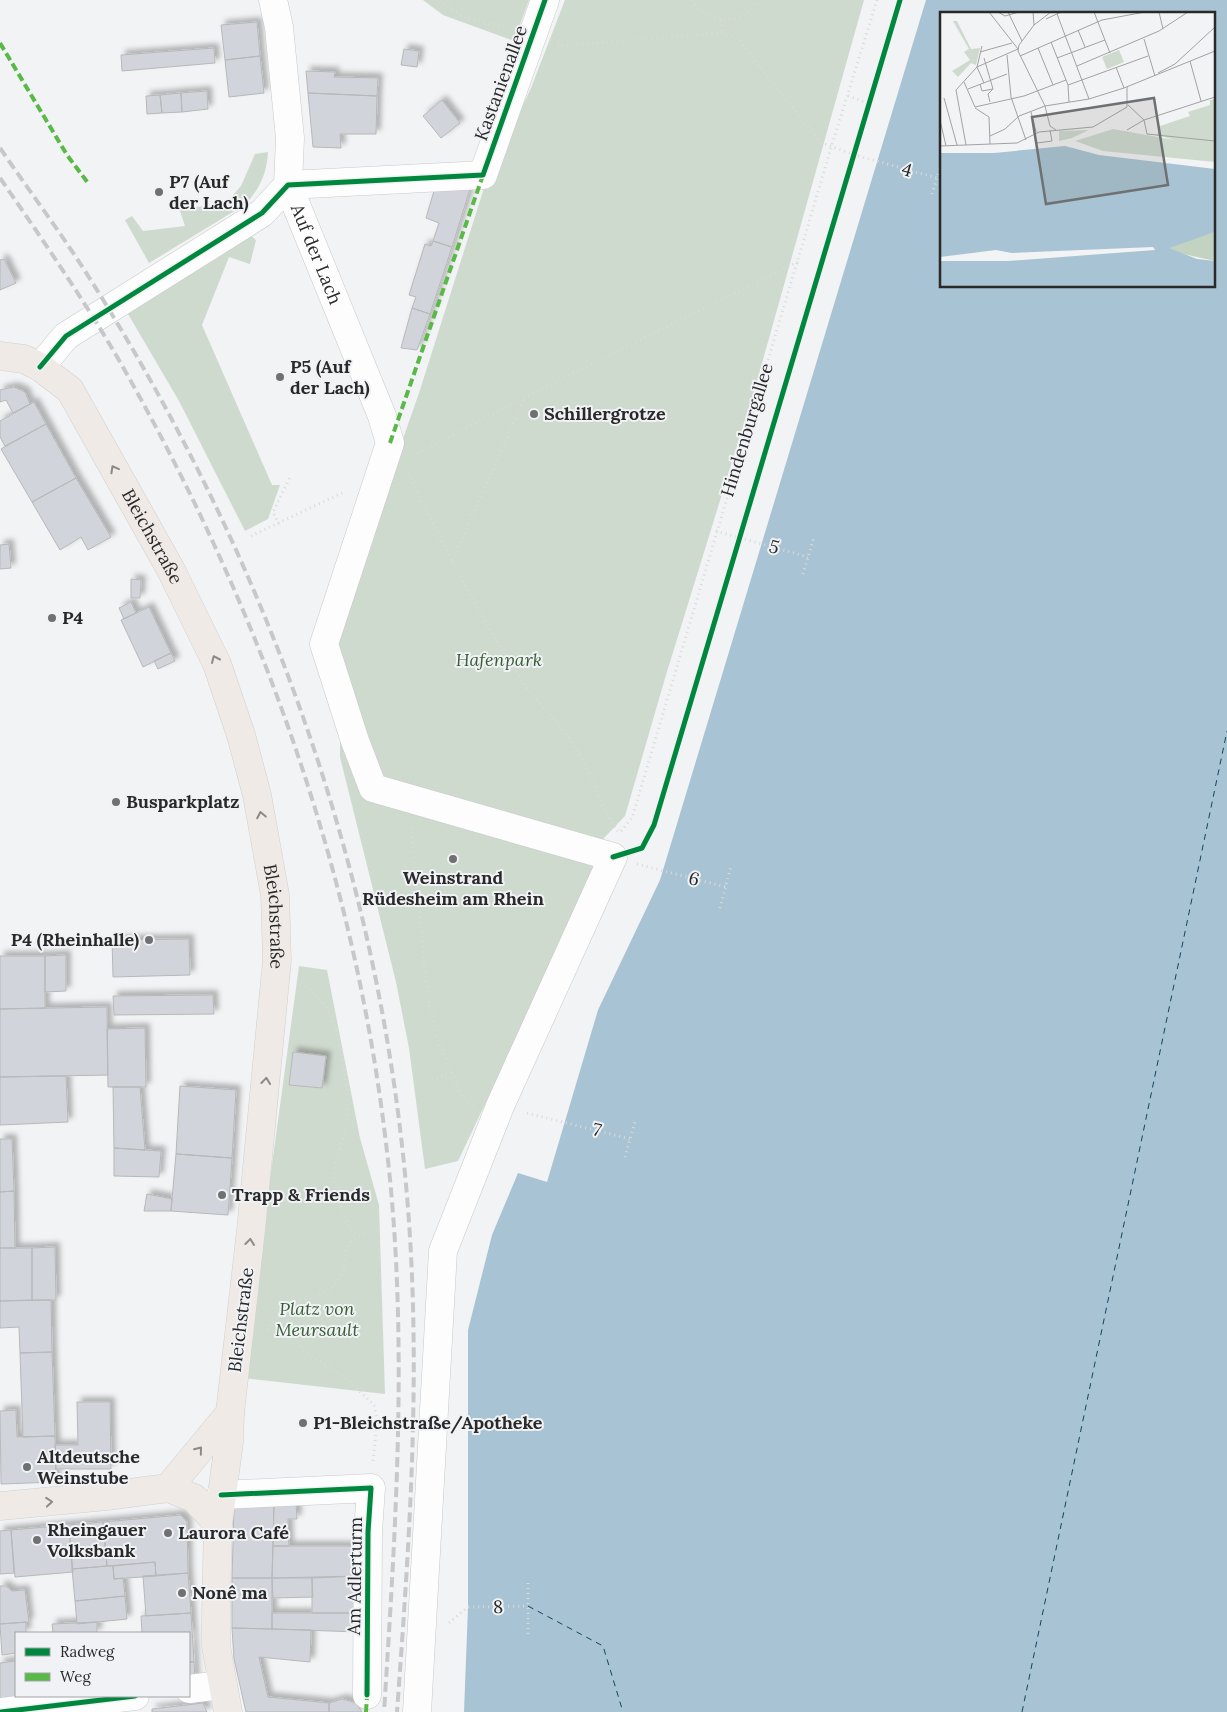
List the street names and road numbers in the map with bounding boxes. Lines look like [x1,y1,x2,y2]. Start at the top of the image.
street label: Kastanienallee [469,22,532,144]
street label: 4 [899,157,915,182]
street label: Auf der Lach [286,200,347,308]
street label: Hindenburgallee [715,360,778,500]
street label: Bleichstraße [117,485,188,588]
street label: 5 [766,534,782,559]
street label: Bleichstraße [259,862,289,970]
street label: 6 [686,866,702,891]
street label: 7 [590,1117,604,1142]
street label: Bleichstraße [223,1266,258,1374]
street label: Am Adlerturm [342,1517,367,1636]
street label: 8 [493,1595,503,1618]

